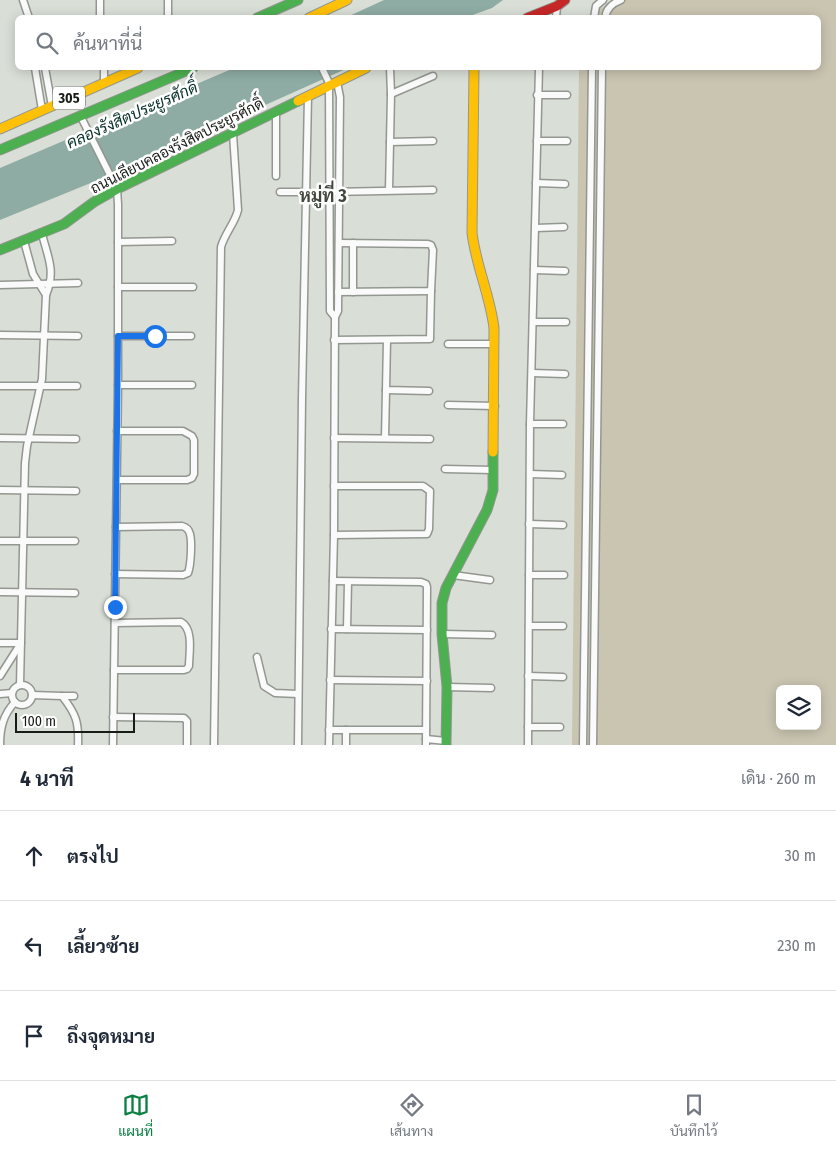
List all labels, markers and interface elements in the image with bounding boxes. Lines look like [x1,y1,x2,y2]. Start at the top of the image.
search box [15,15,821,70]
icon: search [33,29,61,57]
text: ค้นหาที่นี่ [73,32,142,55]
water label: คลองรังสิตประยูรศักดิ์ [61,72,204,154]
road number: 305 [53,86,85,110]
street label: ถนนเลียบคลองรังสิตประยูรศักดิ์ [84,89,267,199]
district label: หมู่ที่ 3 [299,180,347,209]
route start [144,325,167,348]
route end [104,596,127,619]
map controls [776,685,821,730]
button: layers [776,685,821,730]
scale bar [15,710,135,733]
text: 100 m [22,713,56,730]
text: 4 นาที [20,766,74,792]
text: เดิน · 260 m [741,769,816,788]
icon: ahead [20,842,48,870]
text: ตรงไป [67,845,119,868]
text: 30 m [784,846,816,865]
icon: left [20,932,48,960]
text: เลี้ยวซ้าย [67,935,139,958]
text: 230 m [777,936,816,955]
icon: arrive [20,1022,48,1050]
text: ถึงจุดหมาย [67,1025,155,1048]
tab: แผนที่ [118,1091,153,1140]
tab: เส้นทาง [390,1091,433,1140]
tab: บันทึกไว้ [670,1091,718,1140]

